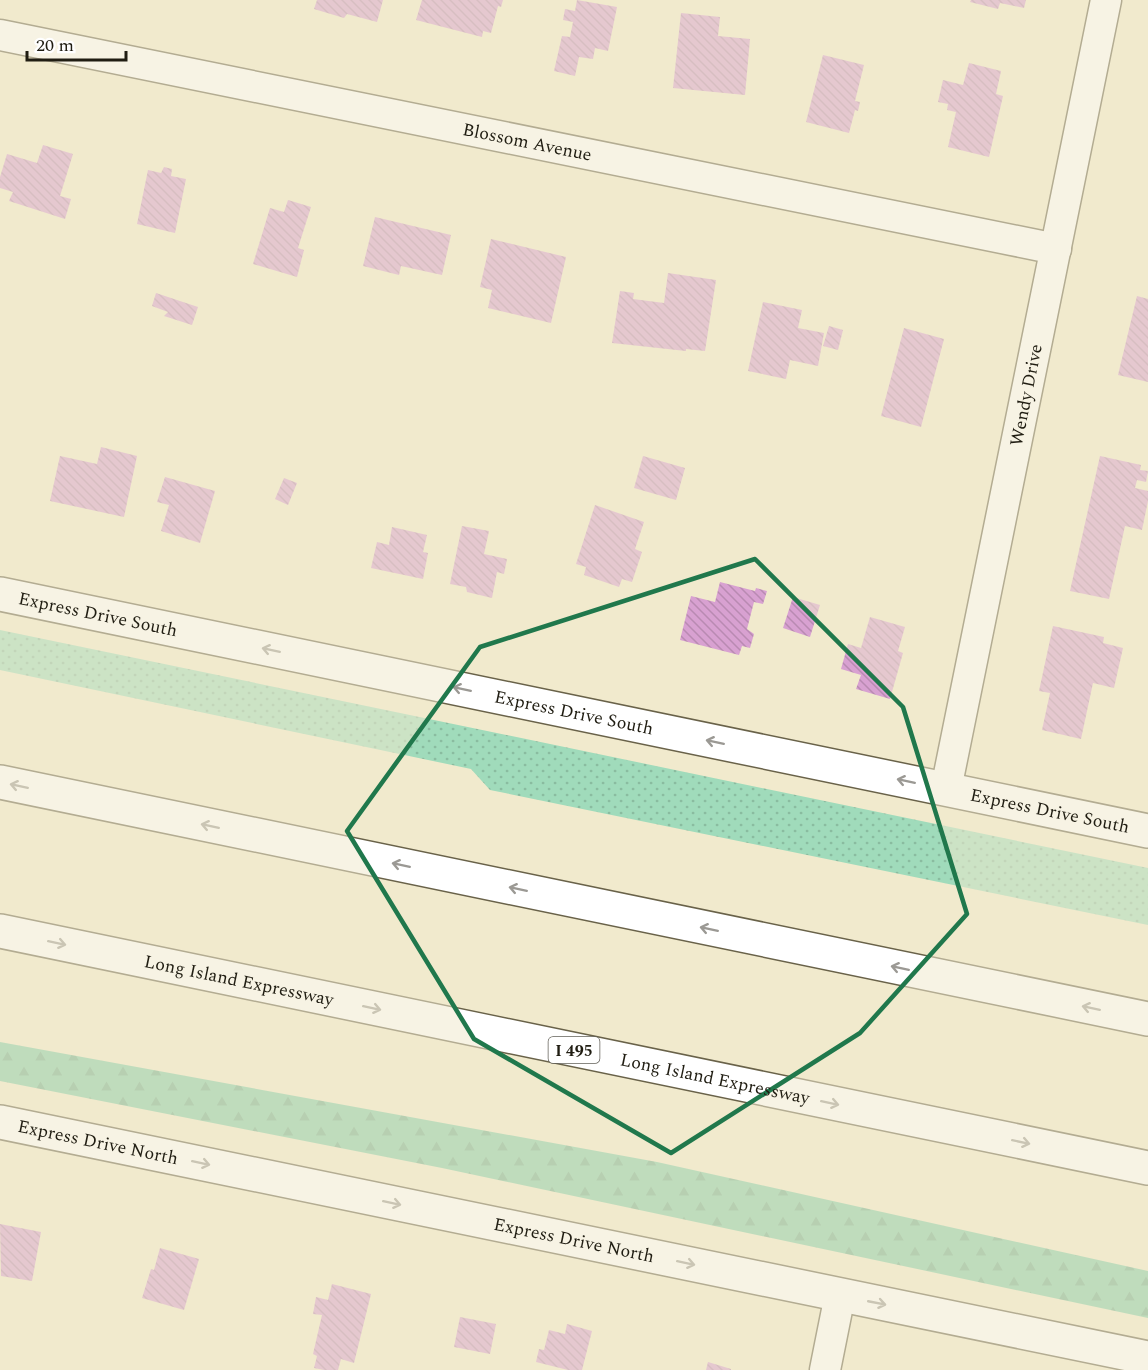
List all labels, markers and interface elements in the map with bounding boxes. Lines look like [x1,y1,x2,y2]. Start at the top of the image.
scale bar [27,24,126,62]
text: 20 m [36,32,74,59]
street label: Blossom Avenue [460,116,594,169]
street label: Wendy Drive [1003,342,1050,449]
street label: Express Drive South [16,585,180,644]
one-way arrow [262,644,281,655]
one-way arrow [453,683,472,694]
street label: Express Drive South [492,683,656,743]
one-way arrow [705,735,724,747]
one-way arrow [896,775,916,786]
one-way arrow [10,780,30,791]
street label: Express Drive South [968,782,1132,841]
one-way arrow [201,820,221,831]
one-way arrow [392,859,412,870]
one-way arrow [508,883,527,895]
one-way arrow [699,923,719,934]
one-way arrow [47,938,67,949]
street label: Long Island Expressway [142,948,337,1014]
one-way arrow [890,962,910,973]
one-way arrow [1081,1001,1100,1013]
one-way arrow [361,1003,381,1014]
road number: I 495 [548,1037,600,1063]
street label: Long Island Expressway [618,1046,813,1112]
one-way arrow [820,1098,839,1109]
street label: Express Drive North [15,1113,181,1172]
one-way arrow [1011,1137,1030,1148]
one-way arrow [191,1158,211,1169]
one-way arrow [383,1197,402,1209]
street label: Express Drive North [491,1211,657,1270]
one-way arrow [676,1258,695,1269]
one-way arrow [867,1297,886,1309]

